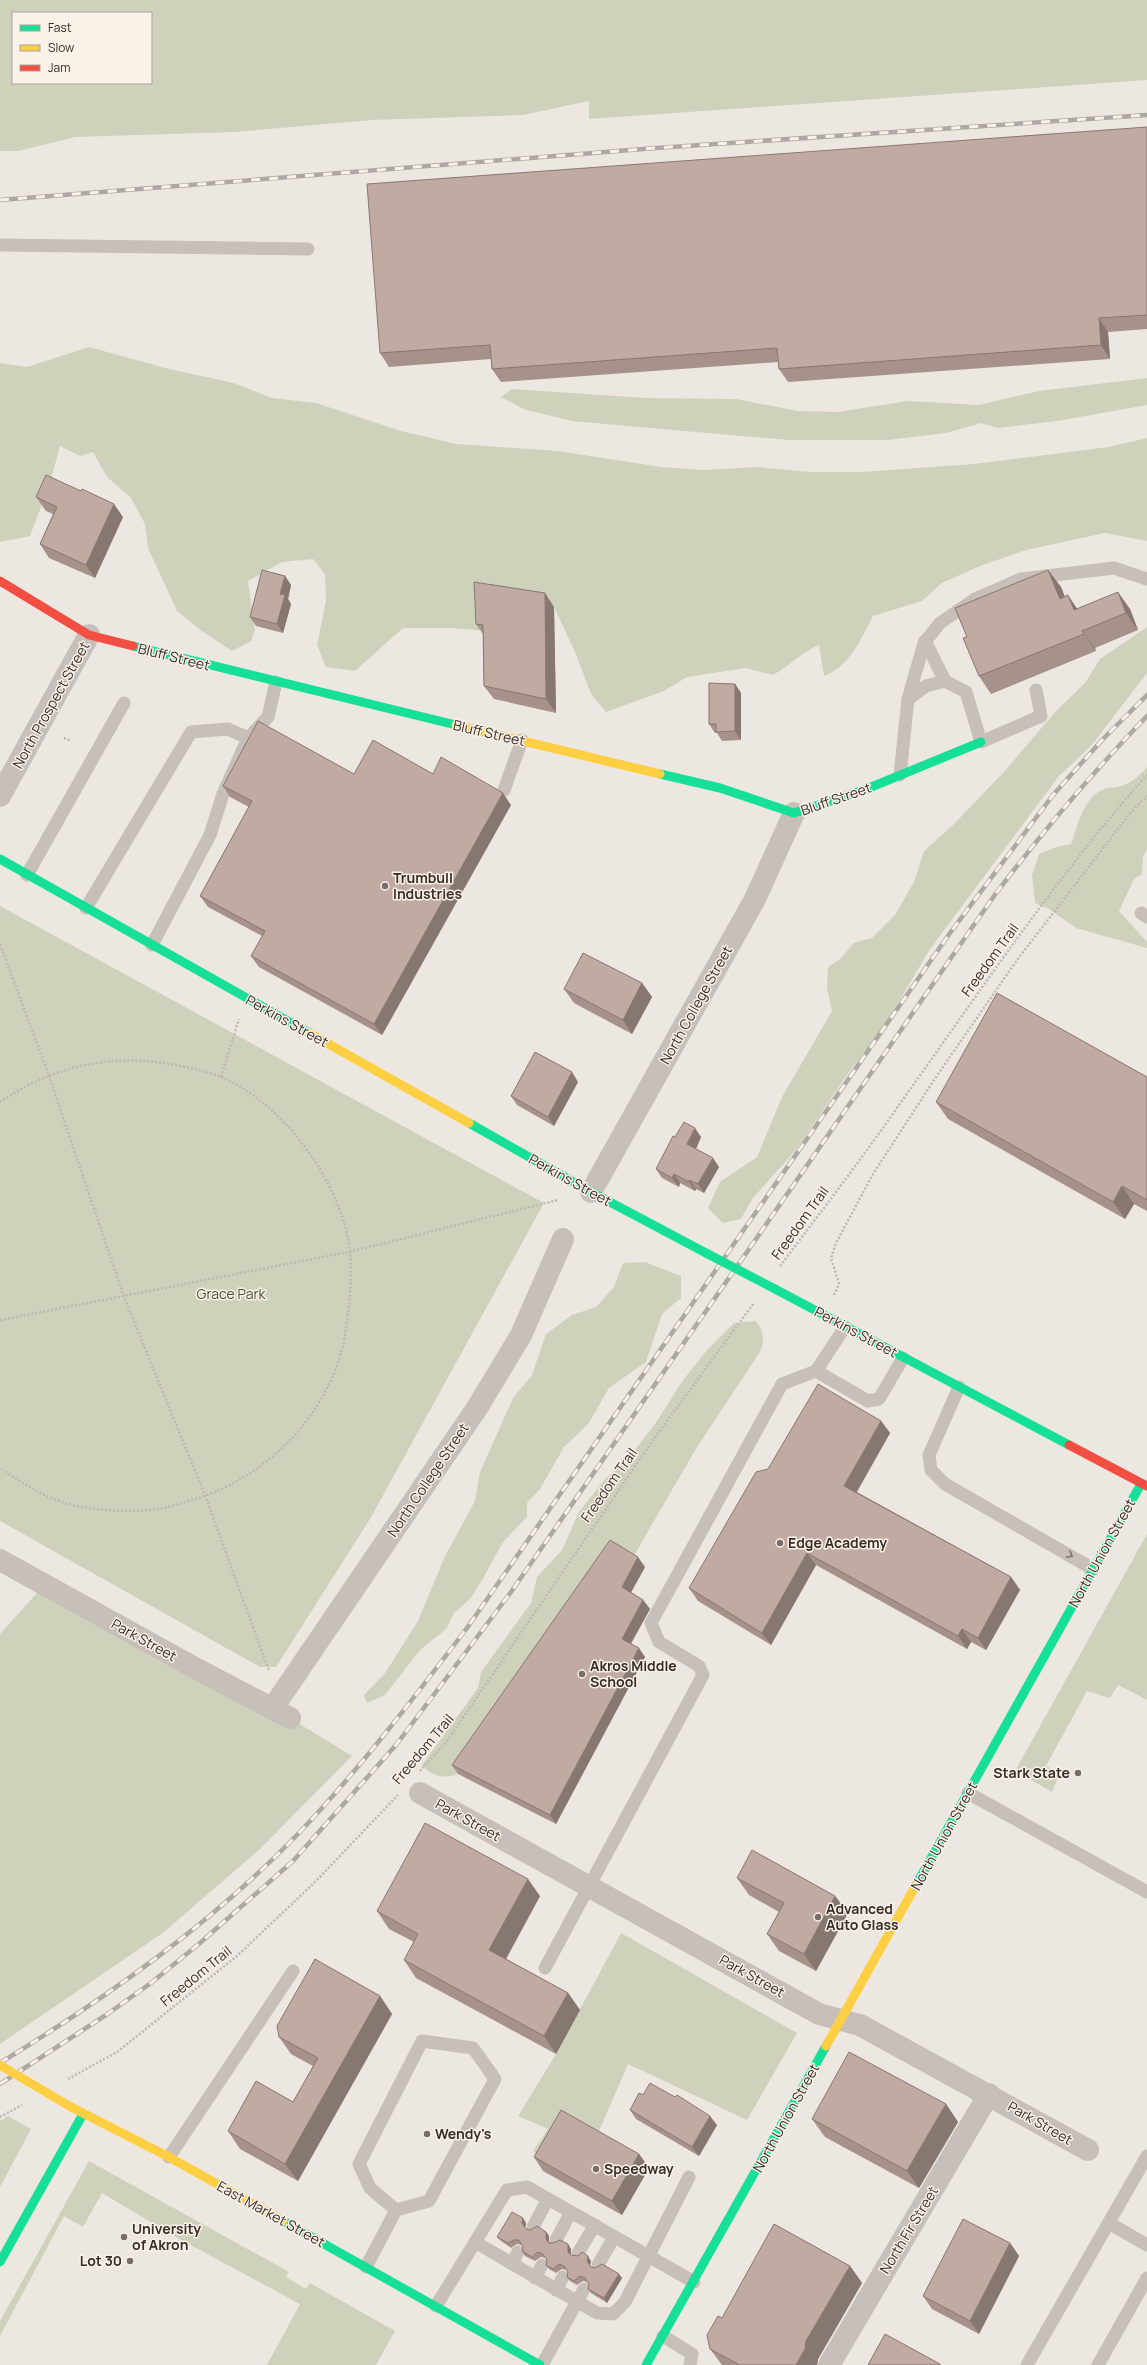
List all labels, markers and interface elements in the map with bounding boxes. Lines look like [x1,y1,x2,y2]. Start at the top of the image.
legend [12,12,152,84]
text: Fast [48,19,72,36]
text: Slow [48,39,74,56]
text: Jam [48,59,70,76]
street label: North Prospect Street [8,638,94,772]
street label: Bluff Street [136,638,212,675]
street label: Bluff Street [451,715,527,750]
street label: Bluff Street [798,777,874,819]
place label: Trumbull Industries [393,868,463,903]
marker: Trumbull Industries [380,881,390,891]
street label: Freedom Trail [957,919,1023,1000]
street label: North College Street [655,942,736,1068]
street label: Perkins Street [243,990,332,1051]
street label: Perkins Street [526,1149,615,1210]
street label: Freedom Trail [767,1182,833,1263]
park label: Grace Park [197,1284,266,1303]
street label: Perkins Street [811,1302,901,1362]
street label: North College Street [383,1419,473,1540]
street label: Freedom Trail [576,1444,641,1526]
street label: North Union Street [1064,1495,1140,1611]
place label: Edge Academy [788,1533,887,1552]
marker: Edge Academy [775,1538,785,1548]
one-way arrow [1066,1551,1073,1558]
street label: Park Street [108,1614,181,1665]
place label: Akros Middle School [590,1656,677,1691]
marker: Akros Middle School [577,1669,587,1679]
street label: Freedom Trail [388,1710,458,1788]
place label: Stark State [993,1763,1070,1782]
marker: Stark State [1073,1768,1083,1778]
street label: North Union Street [906,1778,982,1894]
street label: Park Street [432,1794,505,1845]
place label: Advanced Auto Glass [826,1899,899,1934]
marker: Advanced Auto Glass [813,1912,823,1922]
street label: Freedom Trail [156,1941,235,2010]
street label: Park Street [716,1950,789,2001]
street label: North Union Street [748,2060,824,2176]
street label: Park Street [1004,2096,1076,2149]
place label: Wendy's [435,2124,492,2143]
marker: Wendy's [422,2129,432,2139]
place label: Speedway [604,2159,674,2178]
marker: Speedway [591,2164,601,2174]
street label: East Market Street [214,2176,329,2251]
street label: North Fir Street [875,2182,942,2277]
place label: University of Akron [132,2219,201,2254]
marker: University of Akron [119,2232,129,2242]
place label: Lot 30 [80,2251,122,2270]
marker: Lot 30 [125,2256,135,2266]

